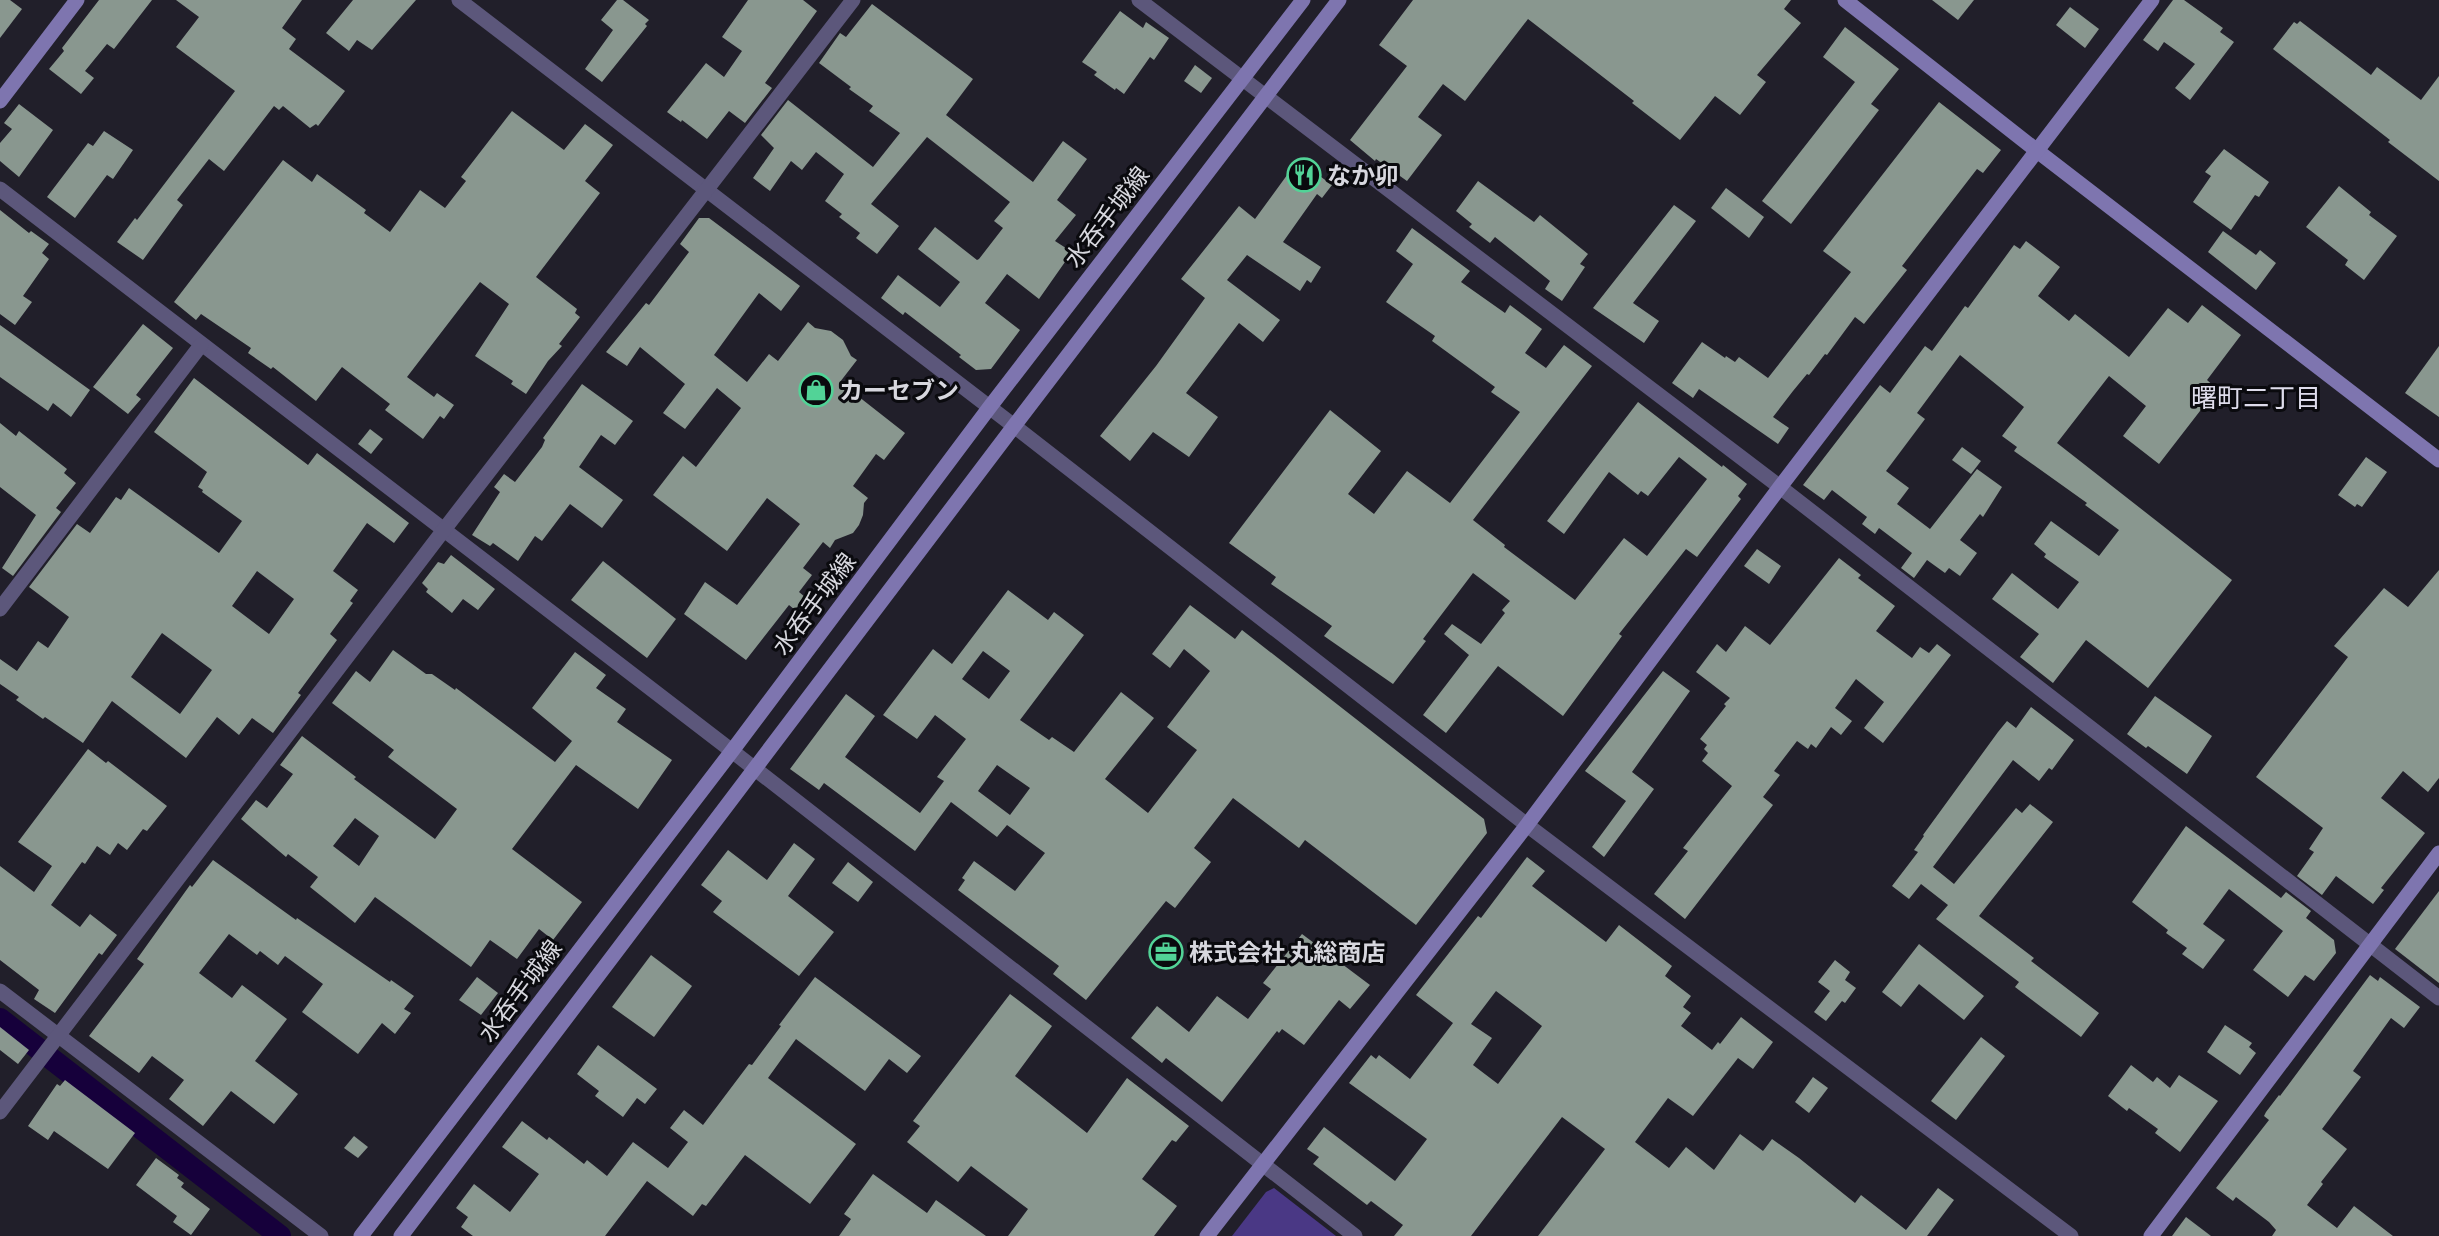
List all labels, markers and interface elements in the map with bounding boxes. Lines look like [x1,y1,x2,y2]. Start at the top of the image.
restaurant icon: なか卯 [1286,157,1322,193]
street label: 水呑手城線 [1059,161,1155,273]
place label: なか卯 [1327,161,1399,190]
shop icon: カーセブン [798,372,834,408]
place label: カーセブン [839,376,959,405]
district label: 曙町二丁目 [2191,382,2321,414]
street label: 水呑手城線 [766,547,862,661]
street label: 水呑手城線 [472,934,568,1048]
office icon: 株式会社 丸総商店 [1148,934,1184,970]
place label: 株式会社 丸総商店 [1189,938,1386,967]

